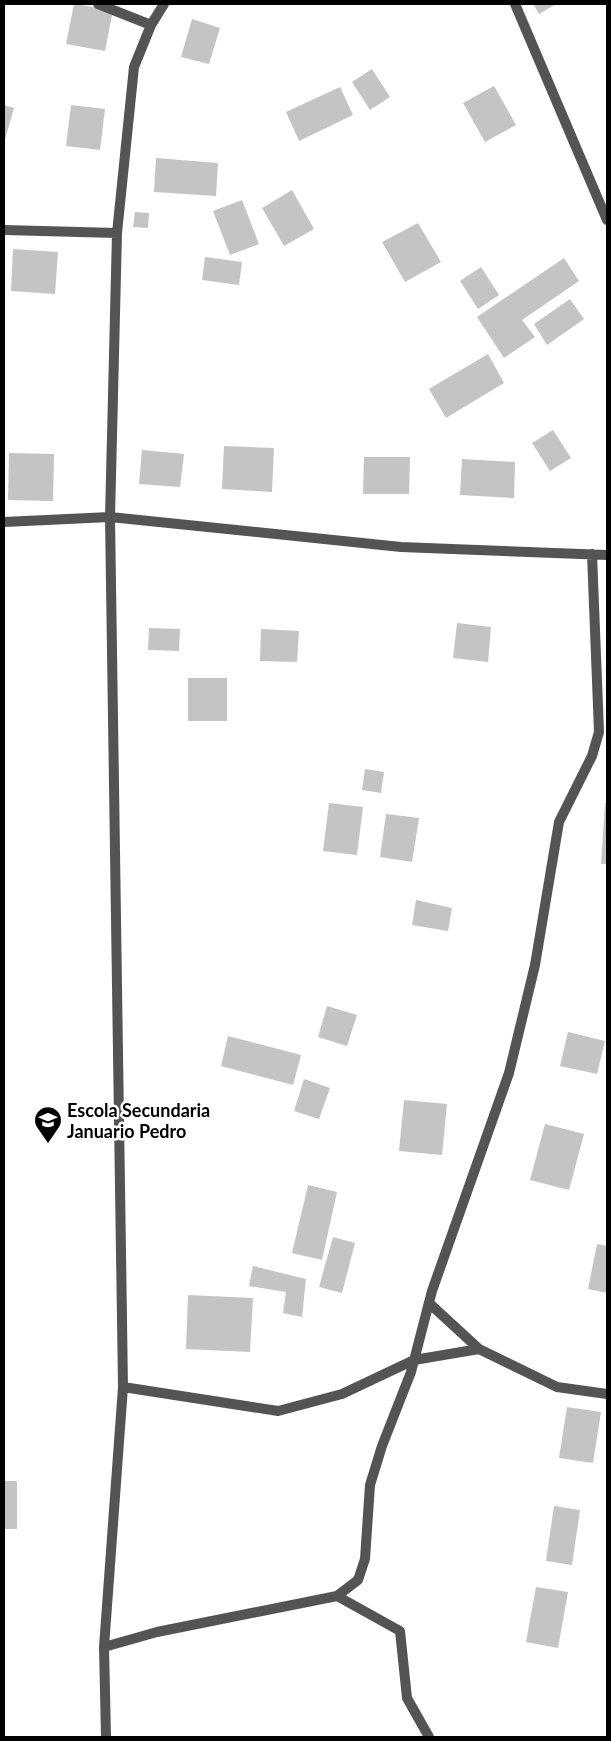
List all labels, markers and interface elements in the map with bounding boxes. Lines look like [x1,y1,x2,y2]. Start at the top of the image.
place label: Escola Secundaria Januario Pedro [67,1099,210,1142]
school or university icon: Escola Secundaria Januario Pedro [33,1105,63,1144]

